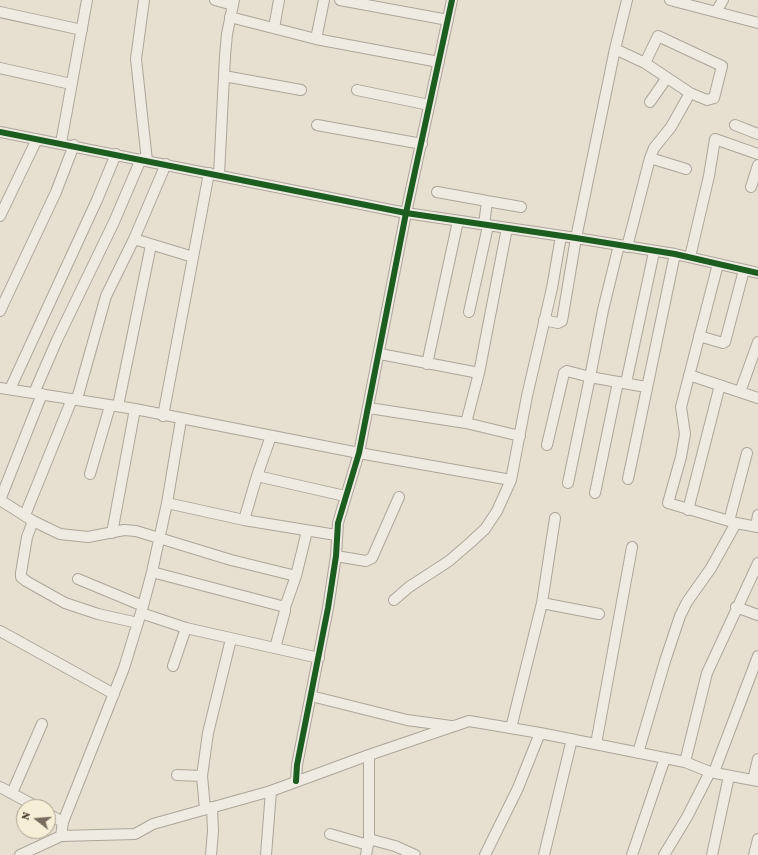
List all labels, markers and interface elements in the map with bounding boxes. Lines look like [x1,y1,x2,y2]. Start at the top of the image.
north arrow [16,799,56,839]
text: N [19,810,32,821]

